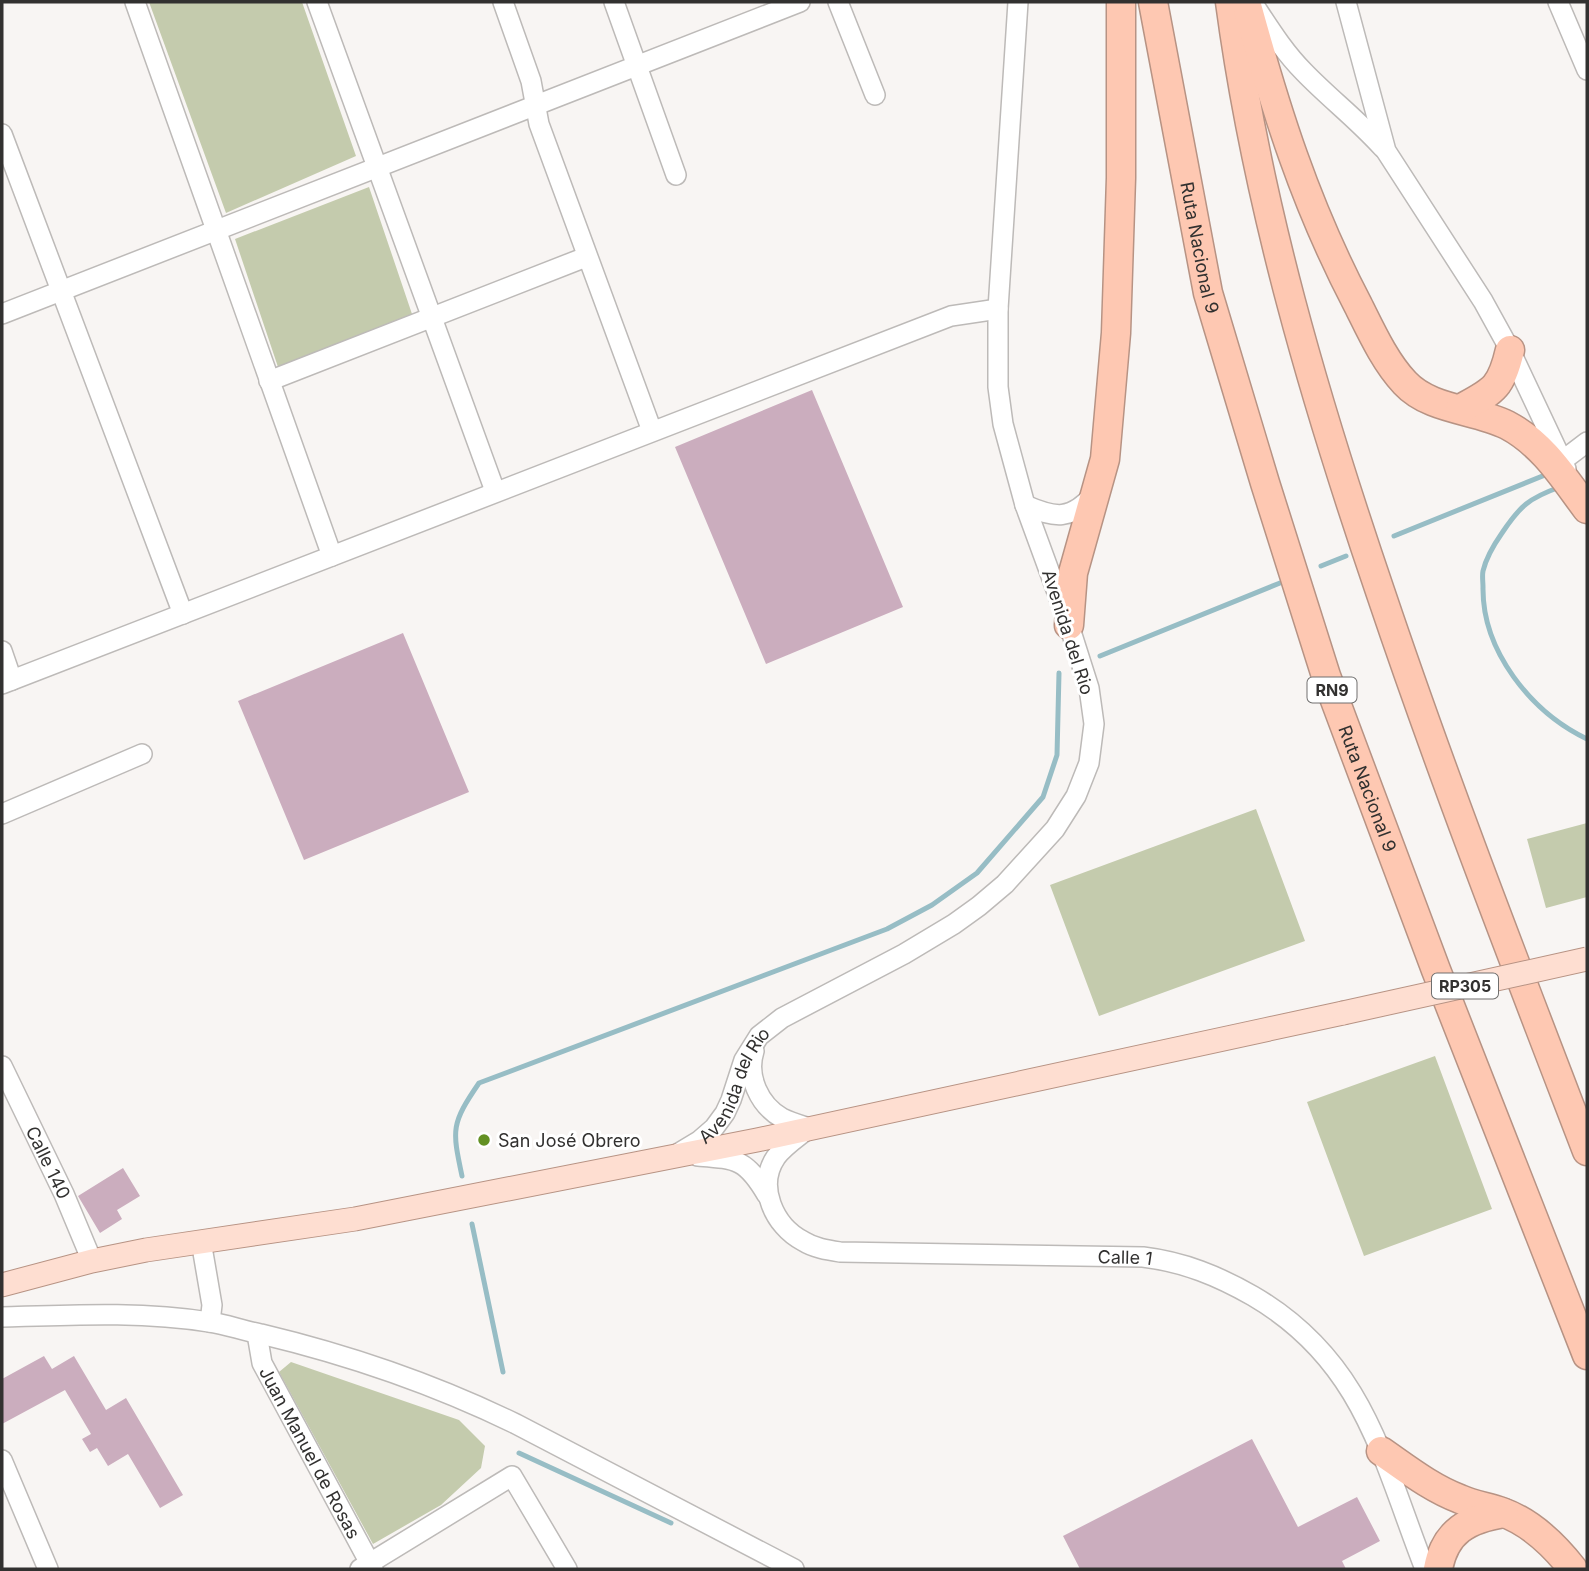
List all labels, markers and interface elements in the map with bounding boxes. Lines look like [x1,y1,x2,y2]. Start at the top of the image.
street label: Ruta Nacional 9 [1177,180,1224,316]
street label: Avenida del Rio [1038,567,1098,697]
road number: RN9 [1308,678,1356,702]
street label: Ruta Nacional 9 [1335,722,1401,855]
road number: RP305 [1432,974,1498,998]
street label: Avenida del Rio [694,1022,773,1147]
street label: Calle 140 [22,1123,75,1202]
place label: San José Obrero [498,1130,641,1151]
marker: San José Obrero [476,1132,492,1148]
street label: Calle 1 [1097,1246,1154,1269]
street label: Juan Manuel de Rosas [255,1363,365,1542]

